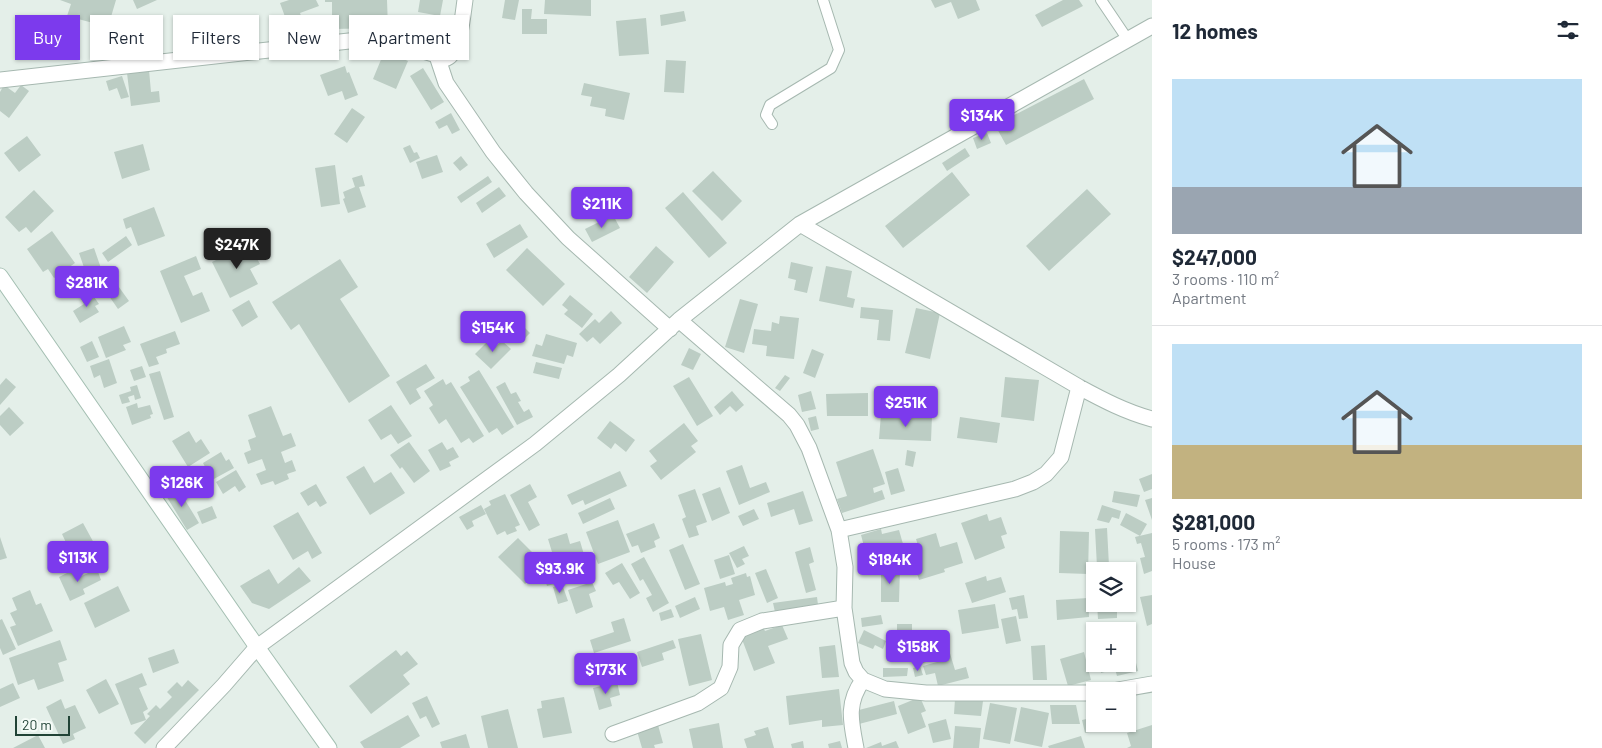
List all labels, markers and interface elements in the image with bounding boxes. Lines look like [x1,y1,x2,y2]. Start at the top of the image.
chip: Buy [15,15,80,60]
chip: Rent [90,15,163,60]
chip: Filters [173,15,259,60]
chip: New [269,15,339,60]
chip: Apartment [349,15,469,60]
icon: filters [1554,16,1582,44]
text: 12 homes [1172,18,1258,43]
pin: $134K [947,98,1017,141]
text: $134K [960,105,1004,124]
icon: home [1332,111,1422,201]
pin: $211K [567,186,637,229]
text: $211K [582,193,622,212]
pin: $247K [202,228,272,270]
text: $247K [215,234,259,253]
text: $247,000 [1172,244,1257,269]
pin: $281K [52,266,122,308]
text: 3 rooms · 110 m² [1172,269,1279,288]
text: $281K [66,272,108,291]
text: Apartment [1172,288,1247,307]
pin: $154K [458,310,528,353]
text: $154K [471,317,515,336]
icon: home [1332,377,1422,467]
pin: $251K [871,386,941,428]
text: $251K [885,392,927,411]
pin: $126K [147,466,217,508]
text: $126K [161,472,203,491]
text: $281,000 [1172,509,1255,534]
text: 5 rooms · 173 m² [1172,534,1280,553]
pin: $113K [43,540,113,583]
pin: $184K [855,542,925,585]
text: $113K [58,547,98,566]
text: $184K [868,549,912,568]
pin: $93.9K [519,552,601,594]
text: House [1172,553,1216,572]
text: $93.9K [535,558,585,577]
map controls [1086,562,1136,732]
button: layers [1086,562,1136,612]
button: + [1086,622,1136,672]
pin: $158K [883,630,953,672]
text: $158K [897,636,939,655]
pin: $173K [571,652,641,695]
text: $173K [585,659,627,678]
button: − [1086,682,1136,732]
scale bar [15,713,70,736]
text: 20 m [22,716,52,733]

